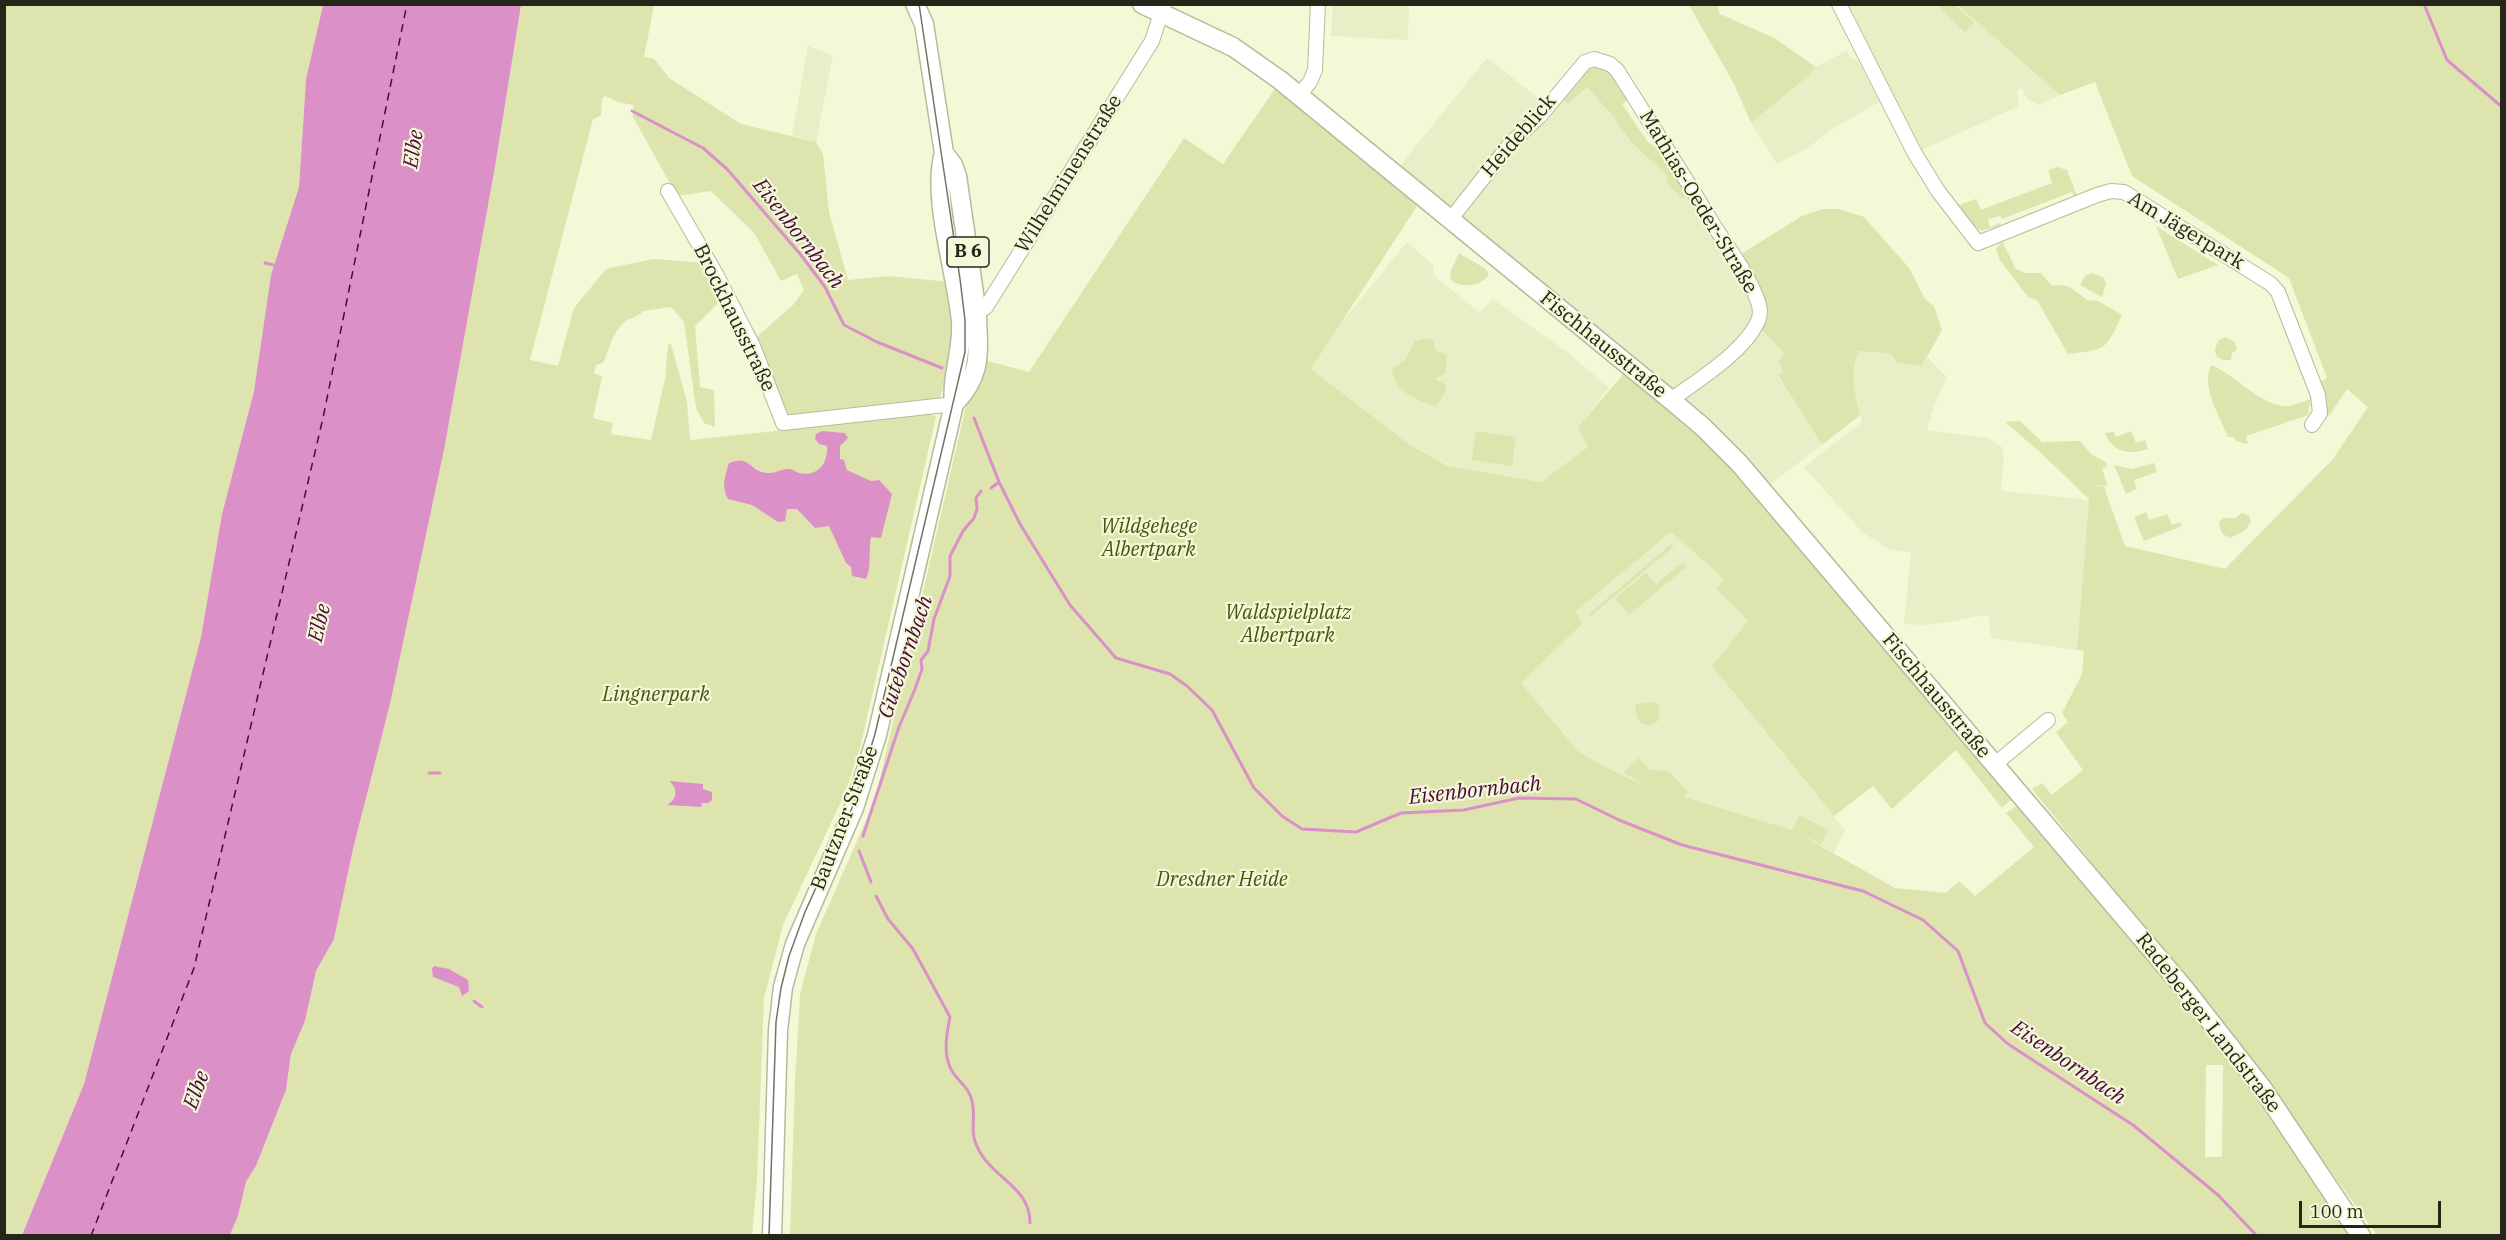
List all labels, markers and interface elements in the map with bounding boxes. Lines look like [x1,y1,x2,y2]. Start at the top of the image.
street label: Wilhelminenstraße [1011,90,1127,258]
street label: Heideblick [1477,90,1561,182]
street label: Mathias-Oeder-Straße [1634,106,1762,298]
water label: Elbe [399,128,429,170]
water label: Eisenbornbach [747,174,849,294]
street label: Am Jägerpark [2123,187,2249,275]
road number: B 6 [947,237,989,267]
street label: Brockhausstraße [688,240,780,396]
street label: Fischhausstraße [1535,287,1671,403]
park label: Wildgehege Albertpark [1101,515,1197,562]
water label: Gutebornbach [873,592,939,722]
water label: Elbe [303,601,337,645]
park label: Waldspielplatz Albertpark [1225,601,1351,648]
street label: Fischhausstraße [1877,628,1995,764]
park label: Lingnerpark [602,683,710,707]
street label: Bautzner Straße [806,742,884,894]
water label: Eisenbornbach [1408,772,1542,810]
park label: Dresdner Heide [1156,868,1288,892]
street label: Radeberger Landstraße [2130,928,2286,1118]
water label: Eisenbornbach [2006,1015,2130,1111]
water label: Elbe [179,1068,215,1112]
scale bar [2302,1189,2444,1227]
text: 100 m [2310,1200,2364,1223]

